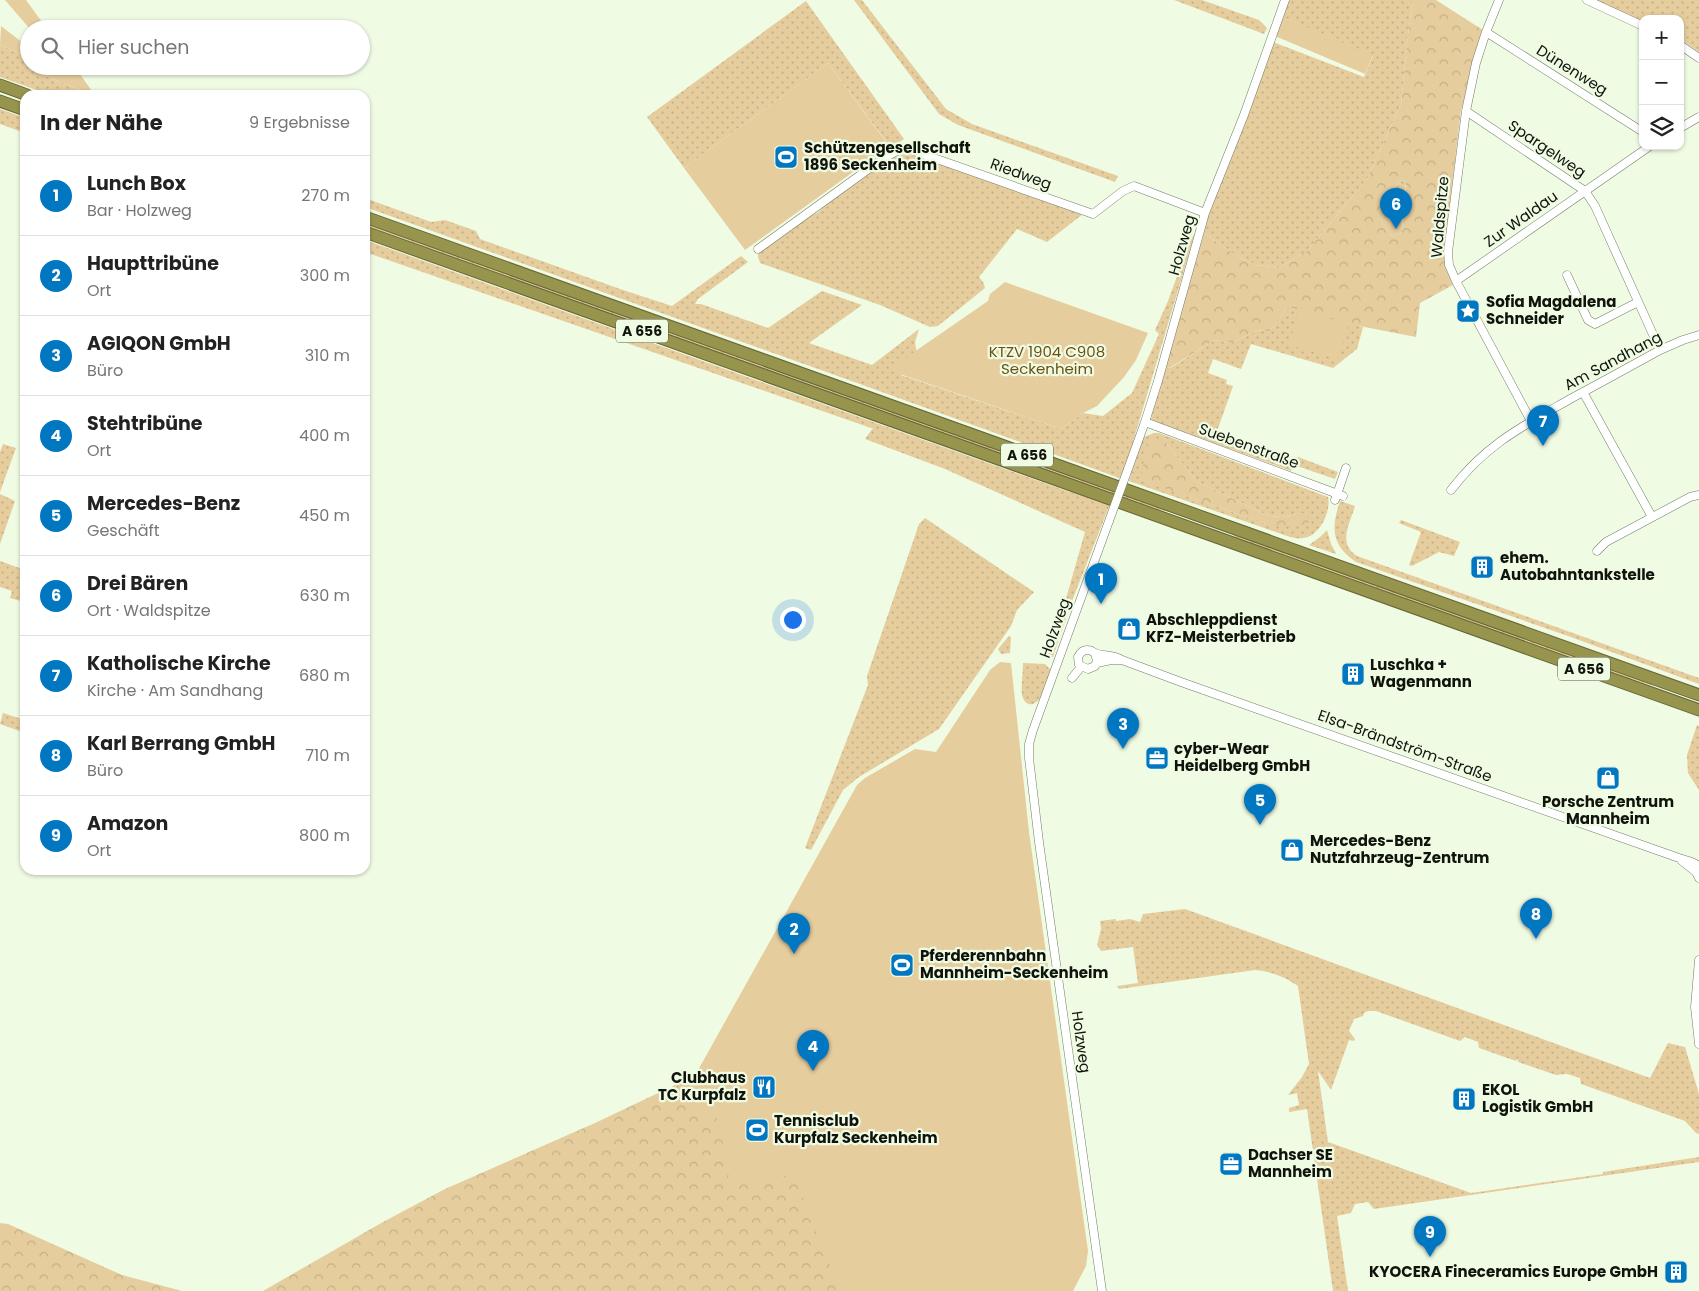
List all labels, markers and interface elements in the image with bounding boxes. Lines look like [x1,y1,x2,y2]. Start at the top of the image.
map controls [1639,15,1684,150]
button: + [1639,15,1684,60]
search box [20,20,370,75]
icon: search [38,34,66,62]
text: Hier suchen [78,34,189,61]
street label: Dünenweg [1533,39,1612,100]
button: − [1639,60,1684,105]
button: layers [1639,105,1684,150]
text: In der Nähe [40,108,163,137]
text: 9 Ergebnisse [249,111,350,134]
street label: Spargelweg [1504,115,1590,182]
place label: Schützengesellschaft 1896 Seckenheim [804,137,971,175]
sports icon: Schützengesellschaft 1896 Seckenheim [773,144,799,170]
street label: Riedweg [988,153,1055,194]
text: Lunch Box [87,170,186,197]
street label: Waldspitze [1425,175,1454,259]
text: 1 [53,184,59,207]
text: 270 m [301,184,350,207]
street label: Zur Waldau [1480,185,1562,252]
pin: 6 [1380,188,1412,229]
text: Bar · Holzweg [87,199,192,222]
street label: Holzweg [1163,212,1200,278]
text: Haupttribüne [87,250,219,277]
text: 2 [51,264,61,287]
text: 300 m [300,264,350,287]
text: Ort [87,279,111,302]
place label: Sofia Magdalena Schneider [1486,291,1616,329]
place icon: Sofia Magdalena Schneider [1455,298,1481,324]
road number: A 656 [616,320,668,342]
street label: Am Sandhang [1560,326,1665,395]
text: AGIQON GmbH [87,330,231,357]
park label: KTZV 1904 C908 Seckenheim [989,341,1105,379]
text: 3 [51,344,61,367]
text: 310 m [305,344,350,367]
text: Büro [87,359,123,382]
pin: 7 [1527,405,1559,446]
text: Stehtribüne [87,410,203,437]
street label: Suebenstraße [1196,418,1302,473]
text: 4 [51,424,61,447]
text: 400 m [299,424,350,447]
text: Ort [87,439,111,462]
road number: A 656 [1001,444,1053,466]
text: Mercedes-Benz [87,490,240,517]
text: 5 [51,504,61,527]
text: 450 m [299,504,350,527]
text: Geschäft [87,519,160,542]
place label: ehem. Autobahntankstelle [1500,547,1655,585]
building icon: ehem. Autobahntankstelle [1469,554,1495,580]
pin: 1 [1085,563,1117,604]
text: Drei Bären [87,570,188,597]
text: 6 [51,584,61,607]
text: 630 m [300,584,350,607]
street label: Holzweg [1034,595,1075,661]
text: Ort · Waldspitze [87,599,211,622]
your location [780,607,806,633]
place label: Abschleppdienst KFZ-Meisterbetrieb [1146,609,1296,647]
shop icon: Abschleppdienst KFZ-Meisterbetrieb [1116,616,1142,642]
text: Katholische Kirche [87,650,271,677]
place label: Luschka + Wagenmann [1370,654,1472,692]
road number: A 656 [1558,658,1610,681]
building icon: Luschka + Wagenmann [1340,661,1366,687]
text: 7 [52,664,60,687]
text: 680 m [299,664,350,687]
text: Kirche · Am Sandhang [87,679,263,702]
street label: Elsa-Brändström-Straße [1315,704,1495,787]
pin: 3 [1107,708,1139,749]
text: Karl Berrang GmbH [87,730,275,757]
place label: cyber-Wear Heidelberg GmbH [1174,738,1310,776]
text: 8 [51,744,61,767]
text: 710 m [305,744,350,767]
office icon: cyber-Wear Heidelberg GmbH [1144,745,1170,771]
text: Büro [87,759,123,782]
shop icon: Porsche Zentrum Mannheim [1595,765,1621,791]
pin: 5 [1244,784,1276,825]
place label: Porsche Zentrum Mannheim [1542,791,1674,829]
text: Amazon [87,810,168,837]
text: 9 [51,824,61,847]
text: 800 m [299,824,350,847]
place label: Mercedes-Benz Nutzfahrzeug-Zentrum [1310,830,1490,868]
shop icon: Mercedes-Benz Nutzfahrzeug-Zentrum [1279,837,1305,863]
text: Ort [87,839,111,862]
pin: 8 [1520,898,1552,939]
pin: 2 [778,913,810,954]
place label: Pferderennbahn Mannheim-Seckenheim [920,945,1108,983]
sports icon: Pferderennbahn Mannheim-Seckenheim [889,952,915,978]
street label: Holzweg [1067,1010,1096,1074]
pin: 4 [797,1030,829,1071]
place label: Clubhaus TC Kurpfalz [658,1067,746,1105]
restaurant icon: Clubhaus TC Kurpfalz [751,1074,777,1100]
place label: EKOL Logistik GmbH [1482,1079,1593,1117]
building icon: EKOL Logistik GmbH [1451,1086,1477,1112]
place label: Tennisclub Kurpfalz Seckenheim [774,1110,938,1148]
sports icon: Tennisclub Kurpfalz Seckenheim [744,1117,770,1143]
place label: Dachser SE Mannheim [1248,1144,1333,1182]
office icon: Dachser SE Mannheim [1218,1151,1244,1177]
pin: 9 [1414,1216,1446,1257]
building icon: KYOCERA Fineceramics Europe GmbH [1663,1259,1689,1285]
place label: KYOCERA Fineceramics Europe GmbH [1369,1261,1658,1282]

